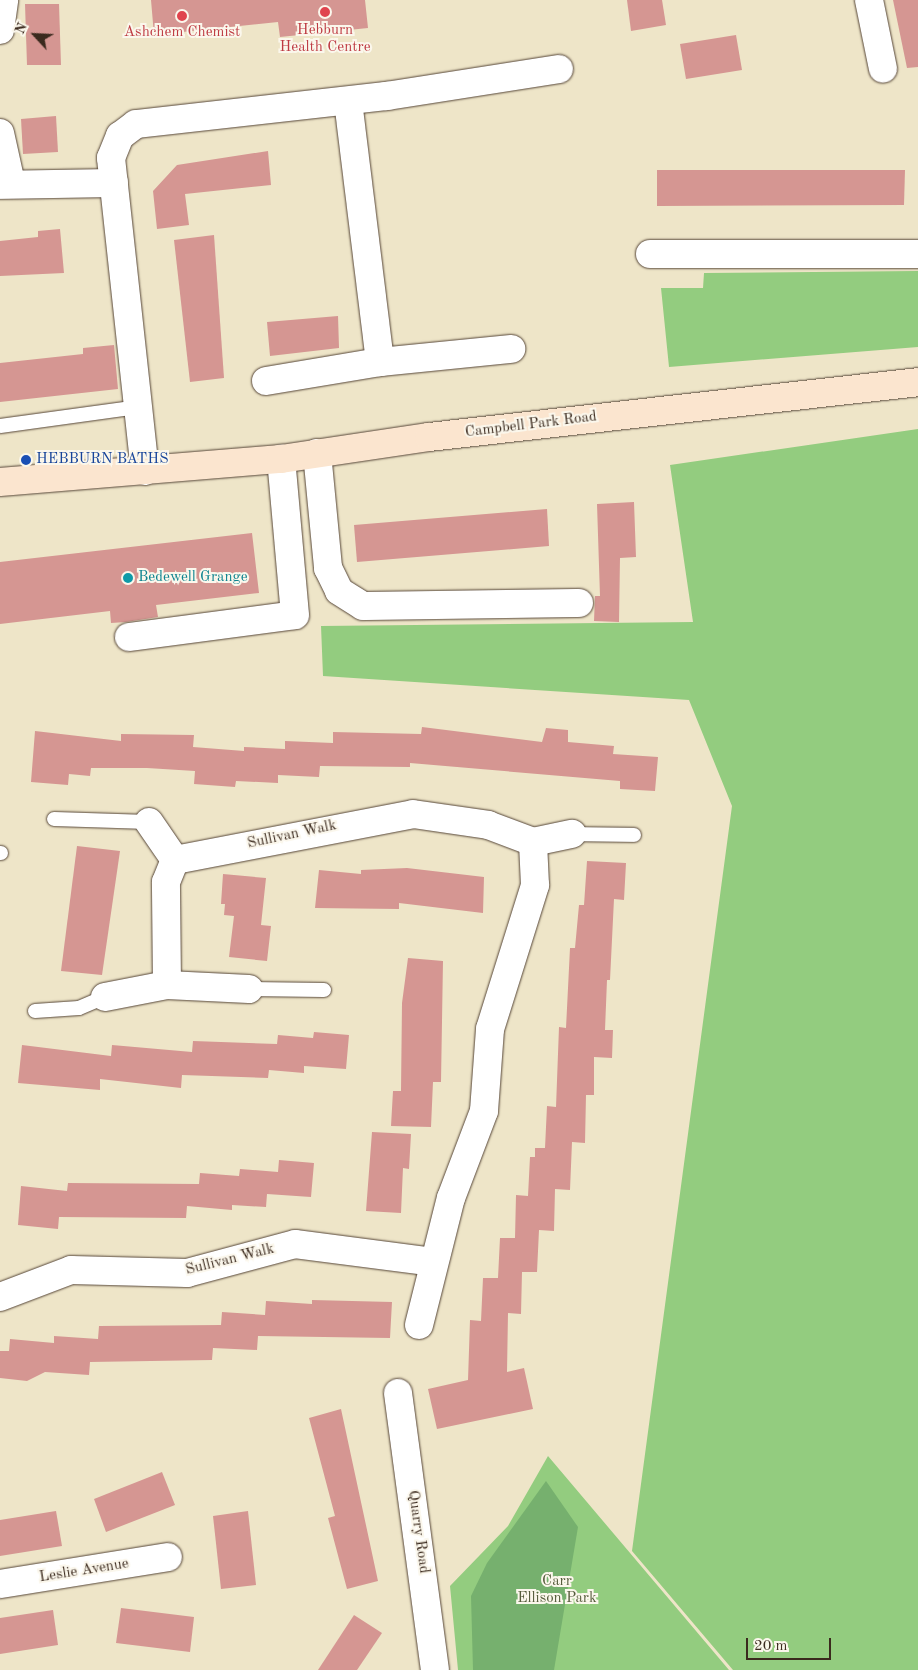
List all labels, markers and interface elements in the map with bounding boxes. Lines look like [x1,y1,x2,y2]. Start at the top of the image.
marker: Hebburn Health Centre [318,5,332,19]
north arrow [10,10,60,60]
marker: Ashchem Chemist [176,10,188,22]
text: N [13,21,30,36]
place label: Hebburn Health Centre [279,21,371,56]
place label: Ashchem Chemist [124,24,240,42]
street label: Campbell Park Road [464,408,598,442]
place label: HEBBURN BATHS [36,451,168,469]
marker: HEBBURN BATHS [20,454,32,466]
place label: Bedewell Grange [138,569,248,587]
marker: Bedewell Grange [122,572,134,584]
street label: Sullivan Walk [246,817,338,853]
street label: Sullivan Walk [184,1240,276,1280]
street label: Quarry Road [403,1489,433,1575]
street label: Leslie Avenue [38,1555,130,1587]
park label: Carr Ellison Park [517,1572,597,1607]
scale bar [748,1628,833,1660]
text: 20 m [754,1639,788,1654]

